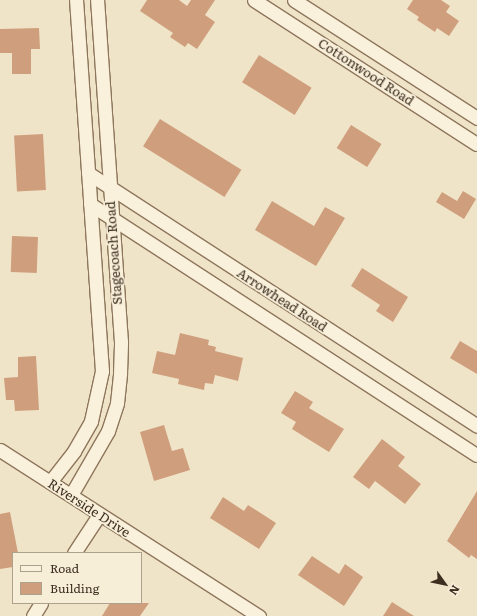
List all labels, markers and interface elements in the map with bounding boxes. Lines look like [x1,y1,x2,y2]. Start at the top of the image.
street label: Cottonwood Road [315,35,417,109]
street label: Stagecoach Road [103,201,125,305]
street label: Arrowhead Road [234,265,330,335]
street label: Riverside Drive [45,476,133,540]
legend [12,552,142,604]
text: Road [50,559,79,577]
north arrow [425,564,465,604]
text: Building [50,579,99,597]
text: N [446,582,464,599]

